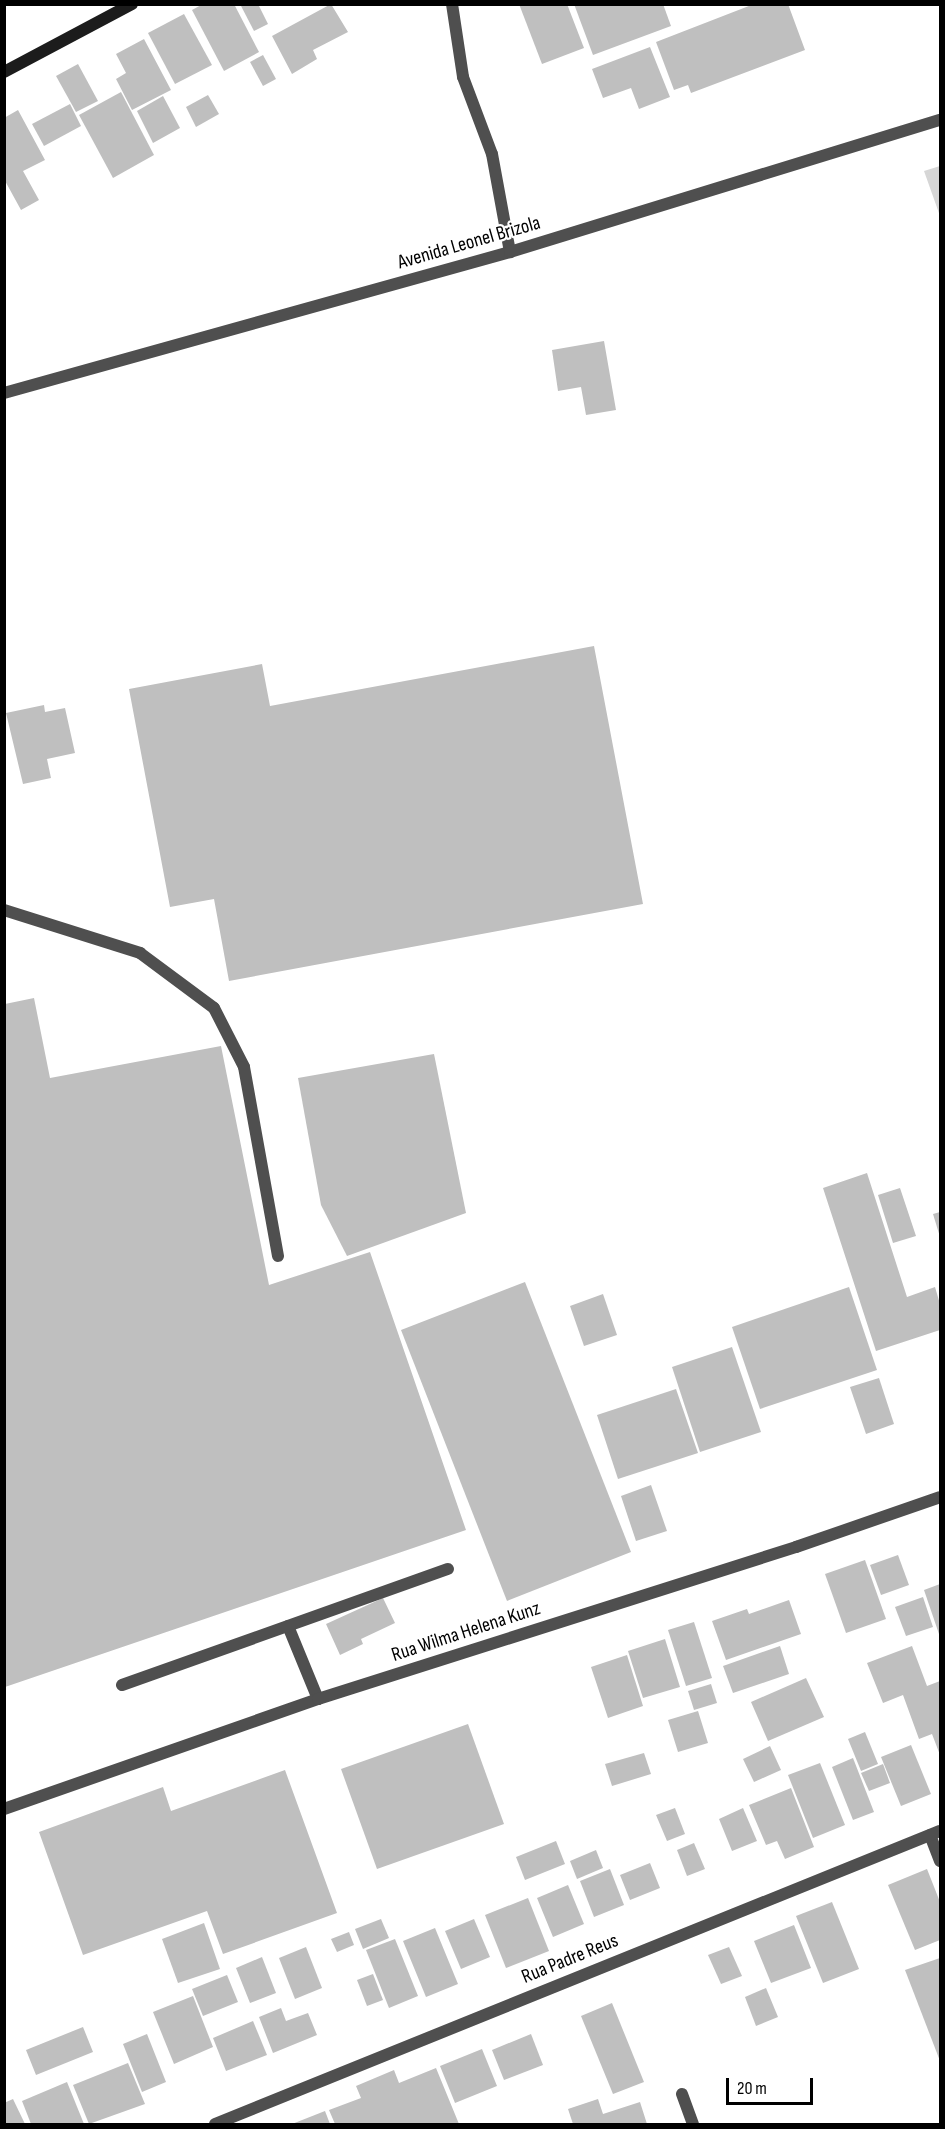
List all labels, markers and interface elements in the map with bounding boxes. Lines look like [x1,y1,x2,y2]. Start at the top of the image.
street label: Avenida Leonel Brizola [395,211,543,275]
street label: Rua Wilma Helena Kunz [389,1597,543,1667]
street label: Rua Padre Reus [518,1929,622,1989]
scale bar [729,2066,816,2104]
text: 20 m [737,2078,767,2099]

